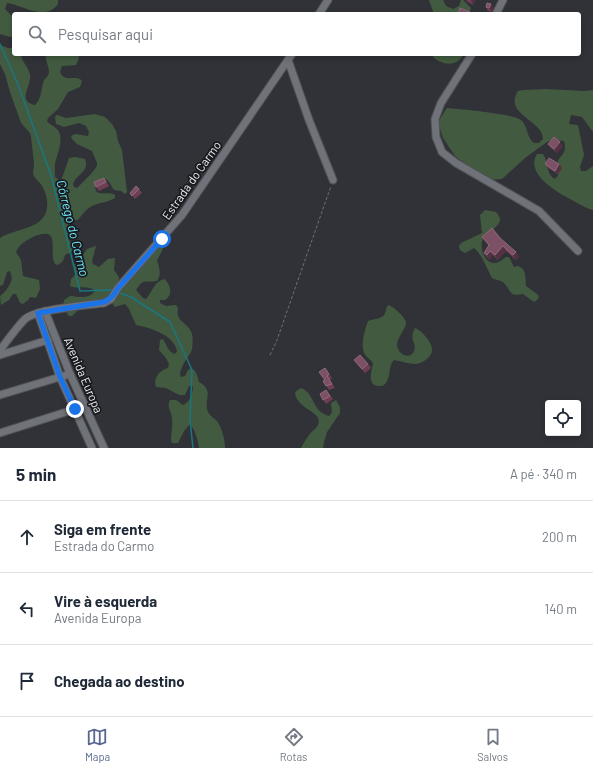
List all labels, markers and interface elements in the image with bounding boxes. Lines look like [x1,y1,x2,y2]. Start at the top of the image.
search box [12,12,581,56]
icon: search [26,23,48,45]
text: Pesquisar aqui [58,25,153,43]
street label: Estrada do Carmo [159,138,223,222]
water label: Córrego do Carmo [53,178,93,278]
route start [153,230,171,248]
street label: Avenida Europa [62,335,106,415]
route end [66,400,84,418]
map controls [545,400,581,436]
button: locate [545,400,581,436]
text: 5 min [16,464,56,484]
text: A pé · 340 m [510,466,577,482]
text: Siga em frente [54,520,151,538]
icon: ahead [16,526,38,548]
text: 200 m [542,529,577,545]
text: Estrada do Carmo [54,538,154,554]
text: Vire à esquerda [54,592,157,610]
icon: left [16,598,38,620]
text: 140 m [545,601,577,617]
text: Avenida Europa [54,610,141,626]
icon: arrive [16,670,38,692]
text: Chegada ao destino [54,672,185,690]
tab: Mapa [85,726,110,763]
tab: Rotas [280,726,307,763]
tab: Salvos [477,726,508,763]

